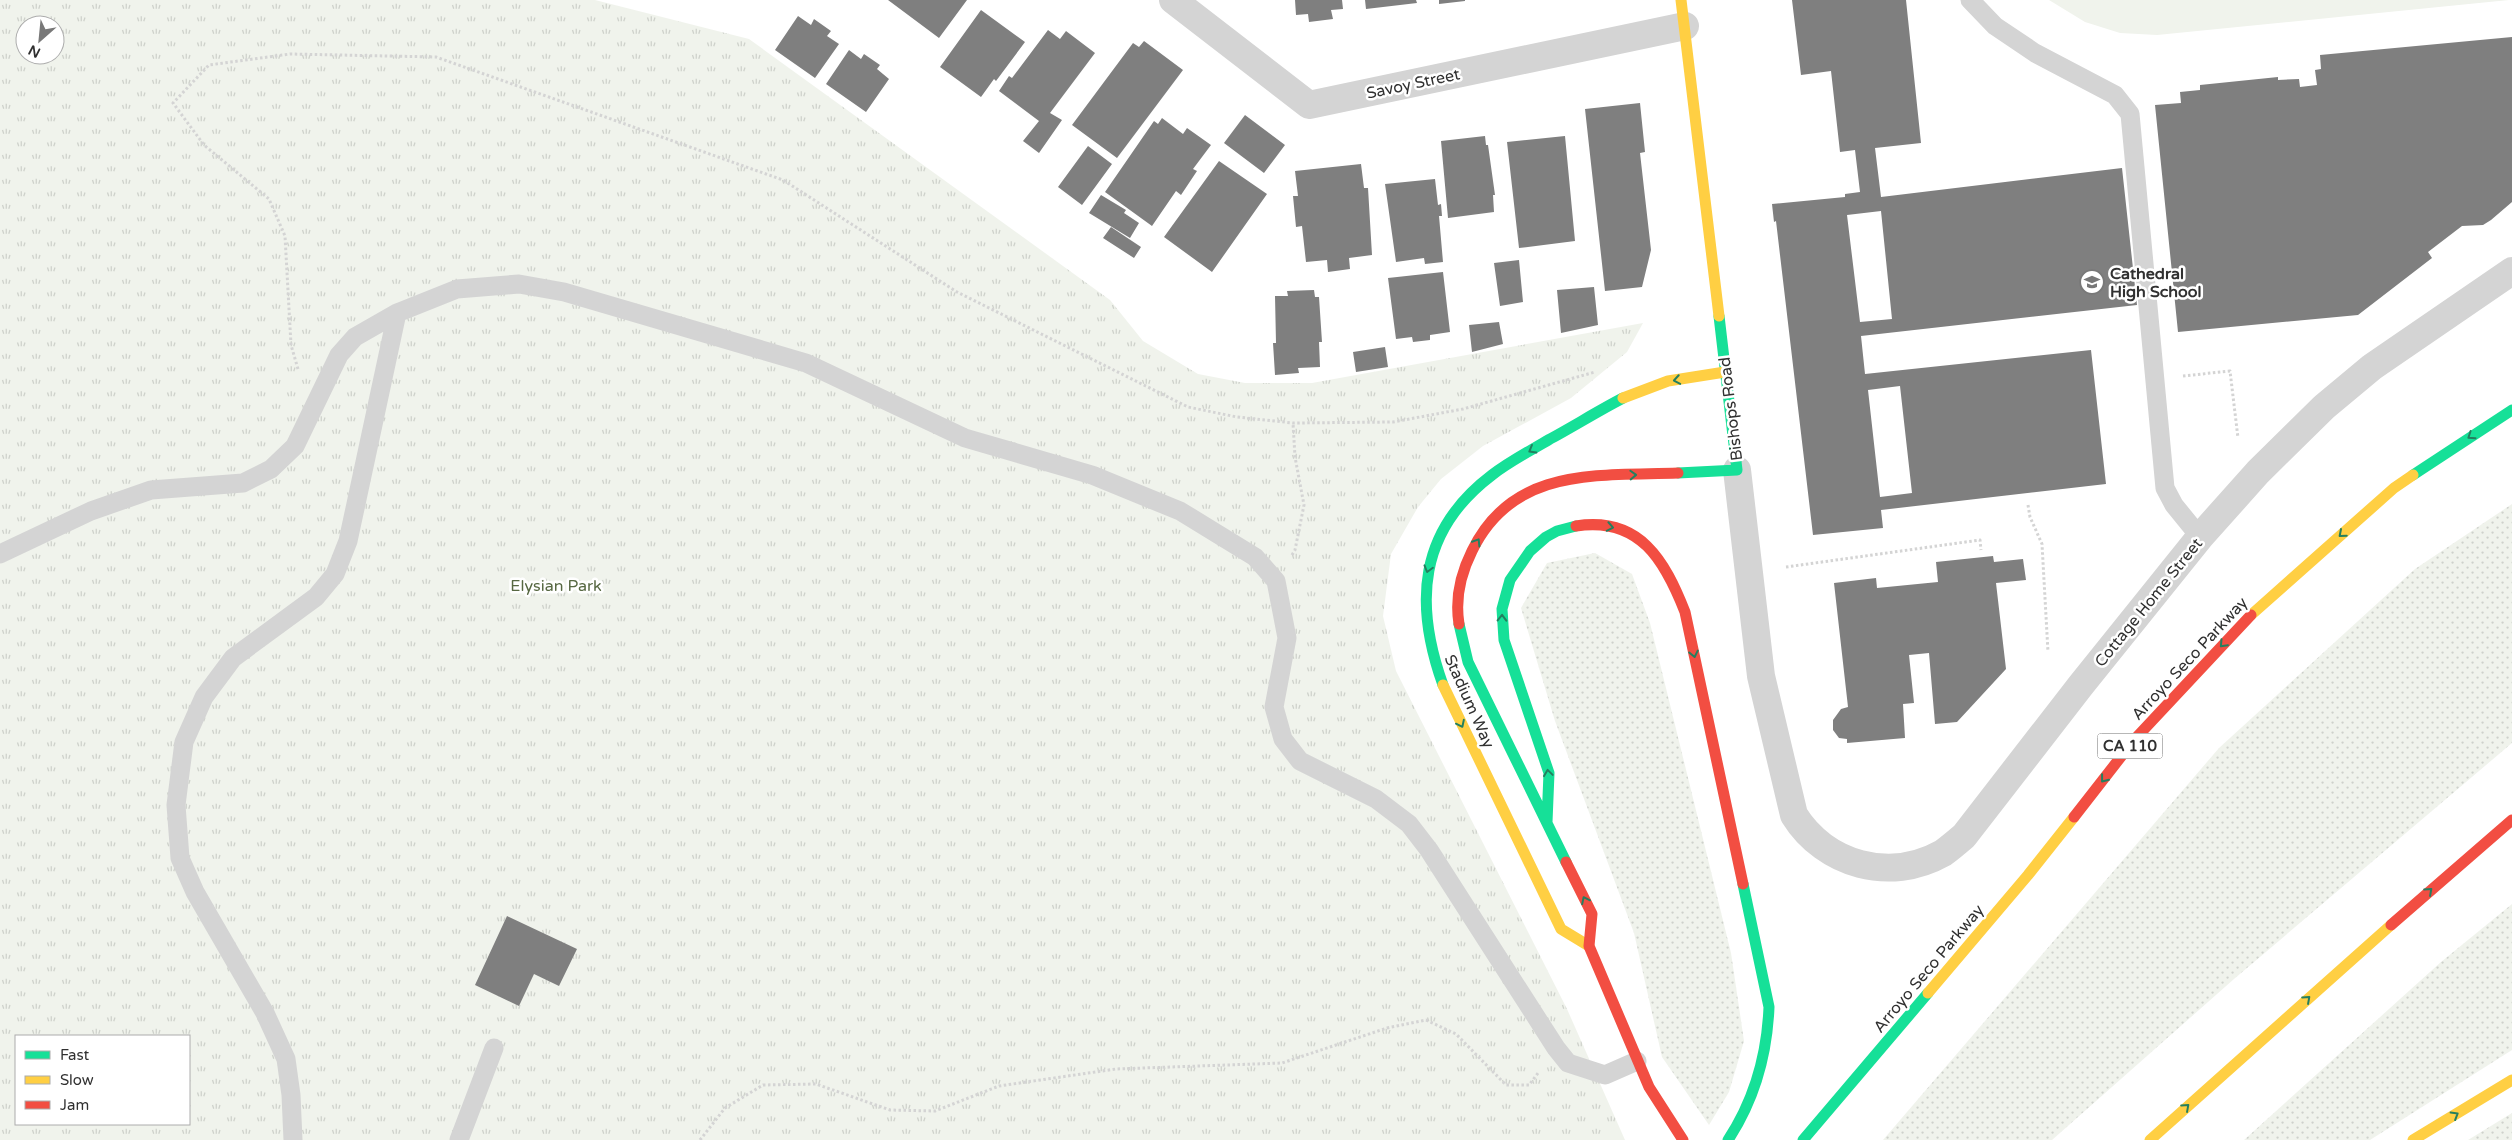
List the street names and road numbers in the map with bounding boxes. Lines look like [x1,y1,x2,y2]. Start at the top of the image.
street label: Savoy Street [1365,64,1462,104]
street label: Bishops Road [1715,356,1747,462]
street label: Cottage Home Street [2091,534,2207,671]
street label: Arroyo Seco Parkway [2127,593,2252,724]
street label: Stadium Way [1440,652,1499,752]
road number: CA 110 [2098,734,2162,758]
street label: Arroyo Seco Parkway [1869,900,1989,1037]

